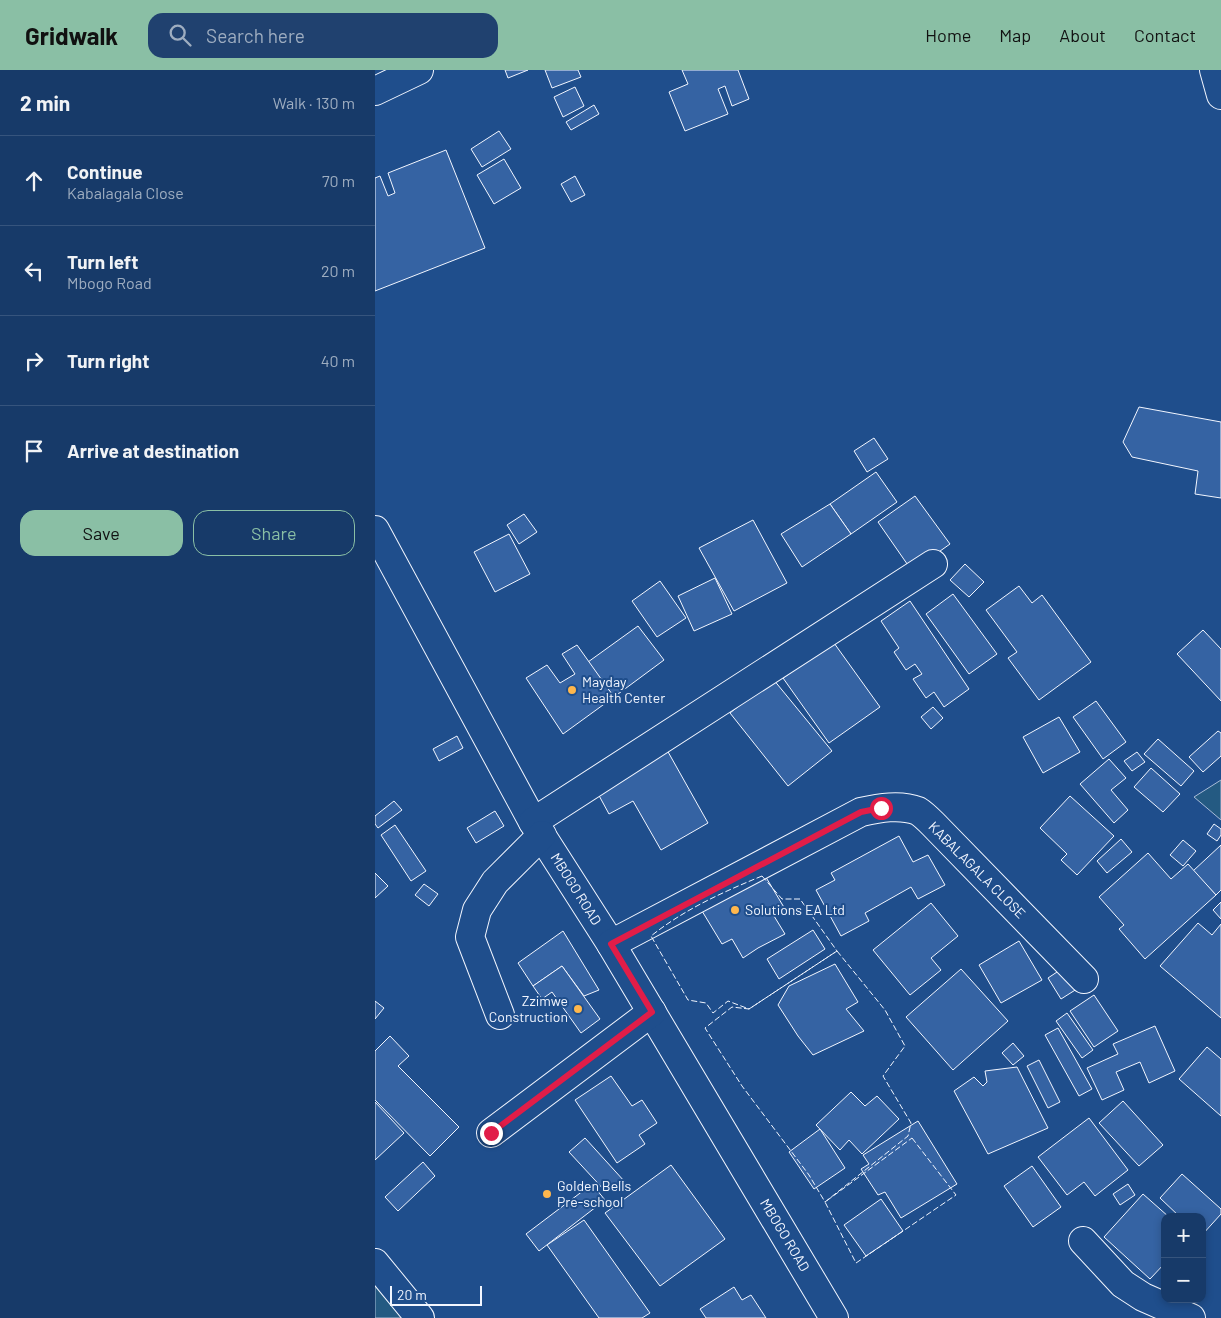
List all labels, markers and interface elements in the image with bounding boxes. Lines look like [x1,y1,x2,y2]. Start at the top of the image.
search box [148,13,498,58]
text: Gridwalk [25,21,118,50]
icon: search [166,21,194,49]
text: Search here [206,24,305,47]
text: Home [925,24,971,46]
text: Map [999,24,1031,46]
text: About [1059,24,1106,46]
text: Contact [1134,24,1196,46]
text: 2 min [20,90,70,115]
text: Walk · 130 m [273,93,355,112]
text: Continue [67,160,143,183]
icon: ahead [20,167,48,195]
text: 70 m [322,171,355,190]
text: Kabalagala Close [67,183,184,202]
text: Turn left [67,250,138,273]
icon: left [20,257,48,285]
text: 20 m [321,261,355,280]
text: Mbogo Road [67,273,152,292]
icon: right [20,347,48,375]
text: Turn right [67,349,149,372]
text: 40 m [321,351,355,370]
icon: arrive [20,437,48,465]
text: Arrive at destination [67,439,239,462]
button: Save [20,510,183,556]
button: Share [193,510,355,556]
place label: Mayday Health Center [582,673,665,706]
marker: Mayday Health Center [566,684,578,696]
route start [870,797,893,820]
street label: KABALAGALA CLOSE [925,818,1029,922]
street label: MBOGO ROAD [547,849,605,928]
place label: Solutions EA Ltd [745,901,845,918]
marker: Solutions EA Ltd [729,904,741,916]
place label: Zzimwe Construction [489,992,568,1025]
marker: Zzimwe Construction [572,1003,584,1015]
route end [480,1122,503,1145]
place label: Golden Bells Pre-school [557,1177,632,1210]
marker: Golden Bells Pre-school [541,1188,553,1200]
street label: MBOGO ROAD [757,1195,814,1274]
map controls [1161,1213,1206,1303]
button: + [1161,1213,1206,1258]
button: − [1161,1258,1206,1303]
scale bar [390,1283,483,1306]
text: 20 m [397,1286,427,1303]

